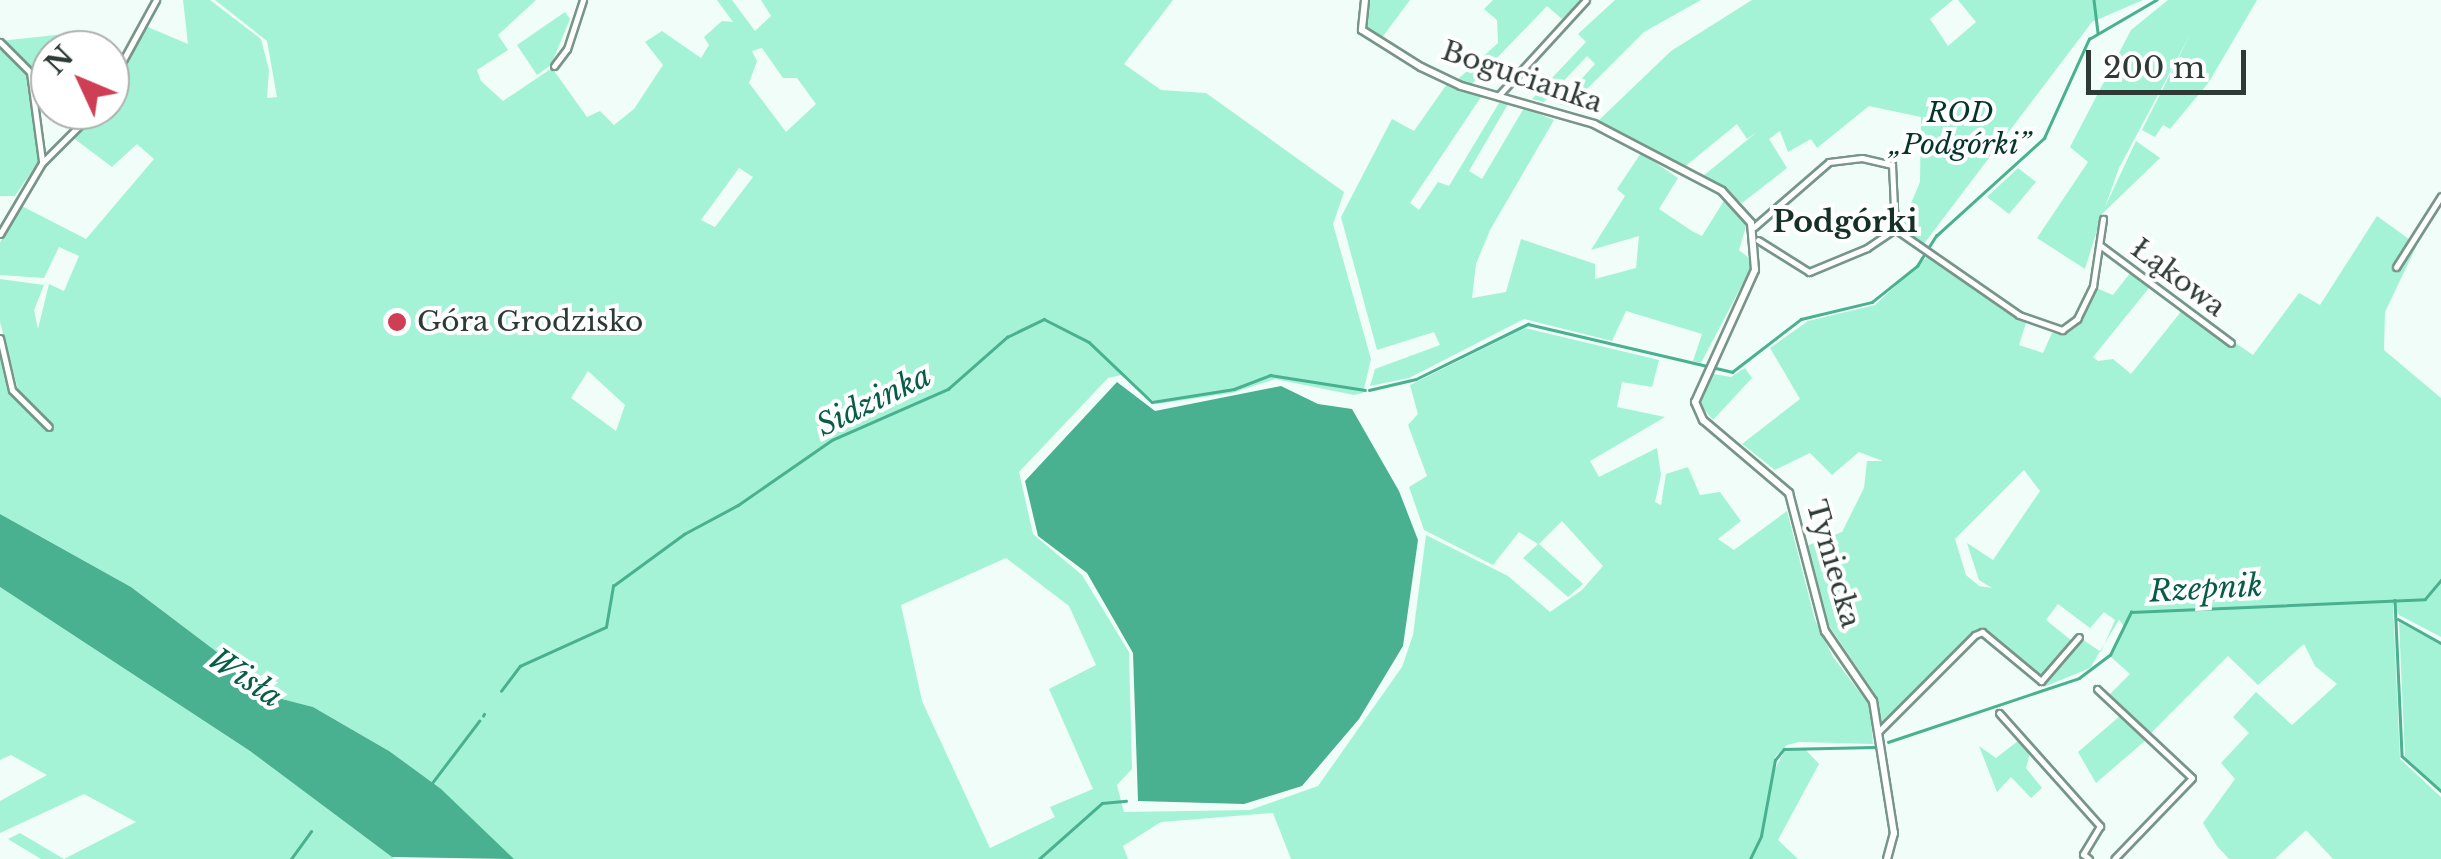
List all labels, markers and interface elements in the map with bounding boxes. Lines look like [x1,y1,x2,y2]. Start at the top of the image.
north arrow [30,30,130,130]
scale bar [2091,30,2251,92]
street label: Bogucianka [1437,34,1607,120]
text: N [38,39,81,82]
text: 200 m [2103,49,2205,86]
park label: ROD „Podgórki” [1889,96,2031,162]
district label: Podgórki [1773,204,1917,240]
street label: Łąkowa [2124,232,2232,324]
place label: Góra Grodzisko [417,305,644,339]
marker: Góra Grodzisko [386,311,408,333]
water label: Sidzinka [811,358,937,444]
street label: Tyniecka [1799,496,1867,632]
water label: Rzepnik [2148,568,2264,610]
water label: Wisła [202,641,288,715]

